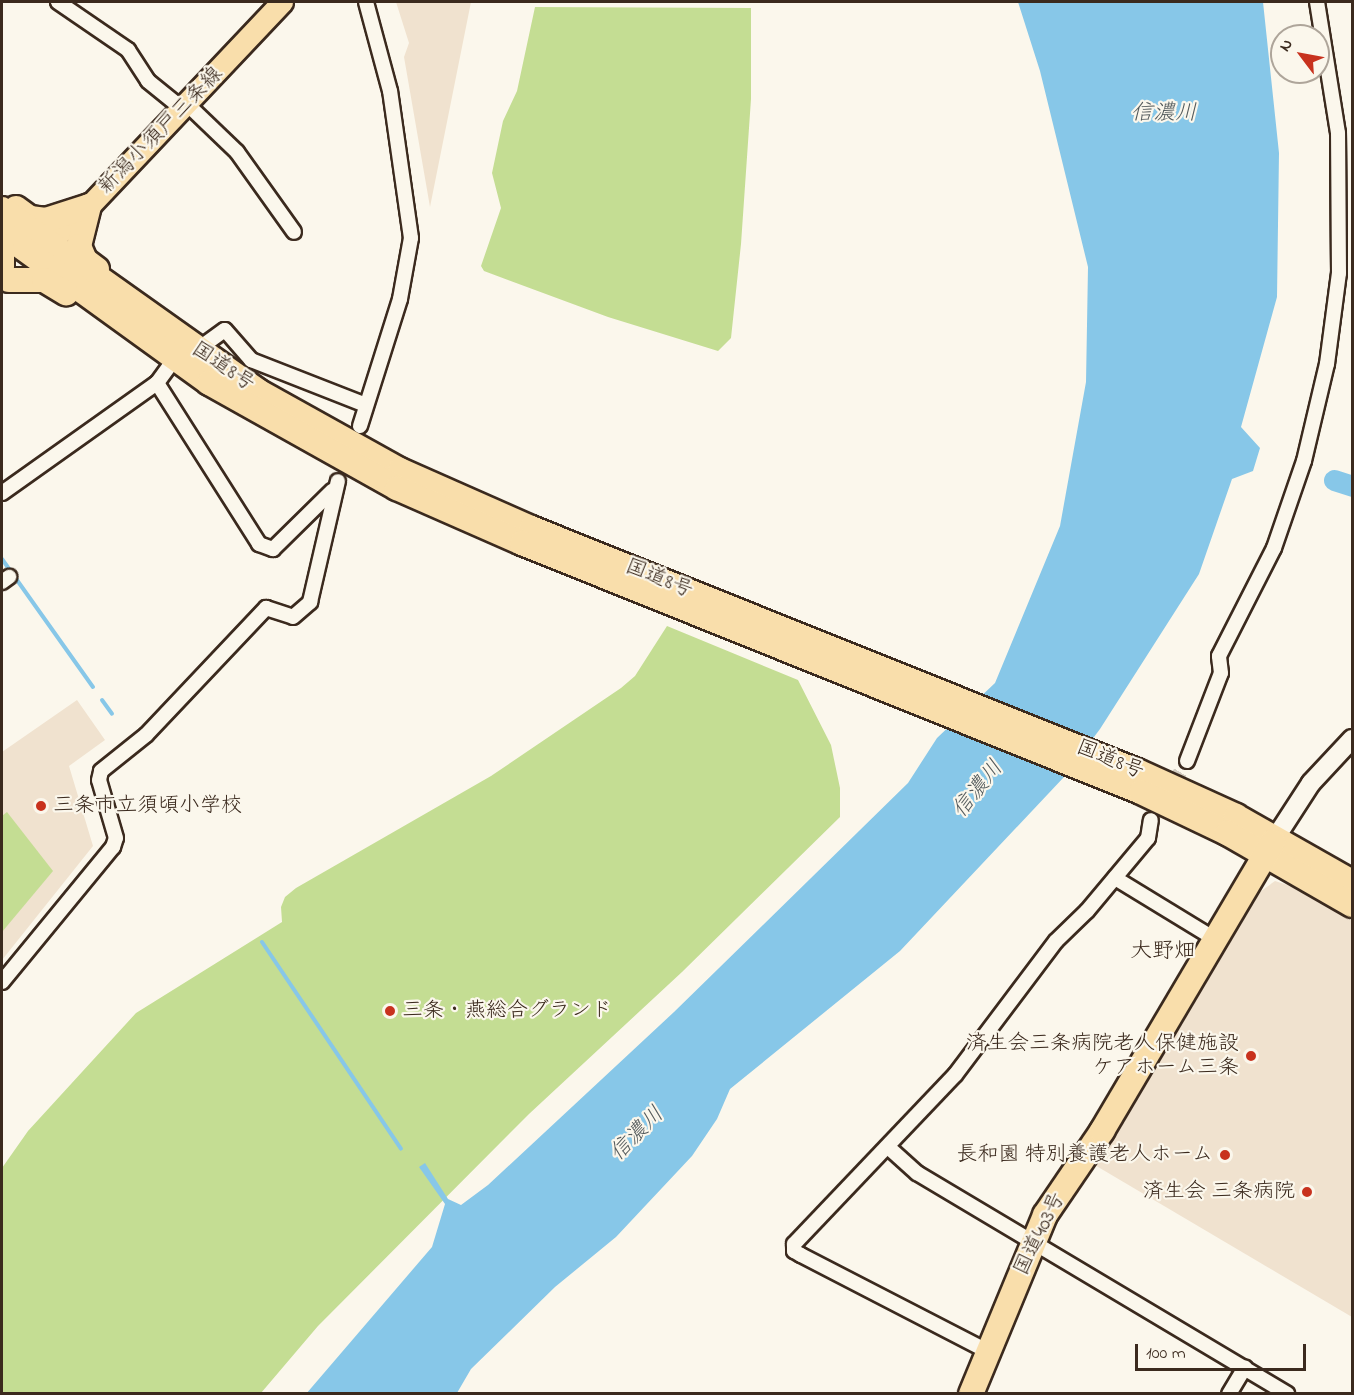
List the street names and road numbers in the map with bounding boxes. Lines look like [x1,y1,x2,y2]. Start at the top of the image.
street label: 新潟小須戸三条線 [94,62,228,200]
street label: 国道8号 [187,337,259,397]
street label: 国道8号 [621,554,697,604]
street label: 国道8号 [1072,735,1148,785]
street label: 国道403号 [1009,1188,1071,1280]

